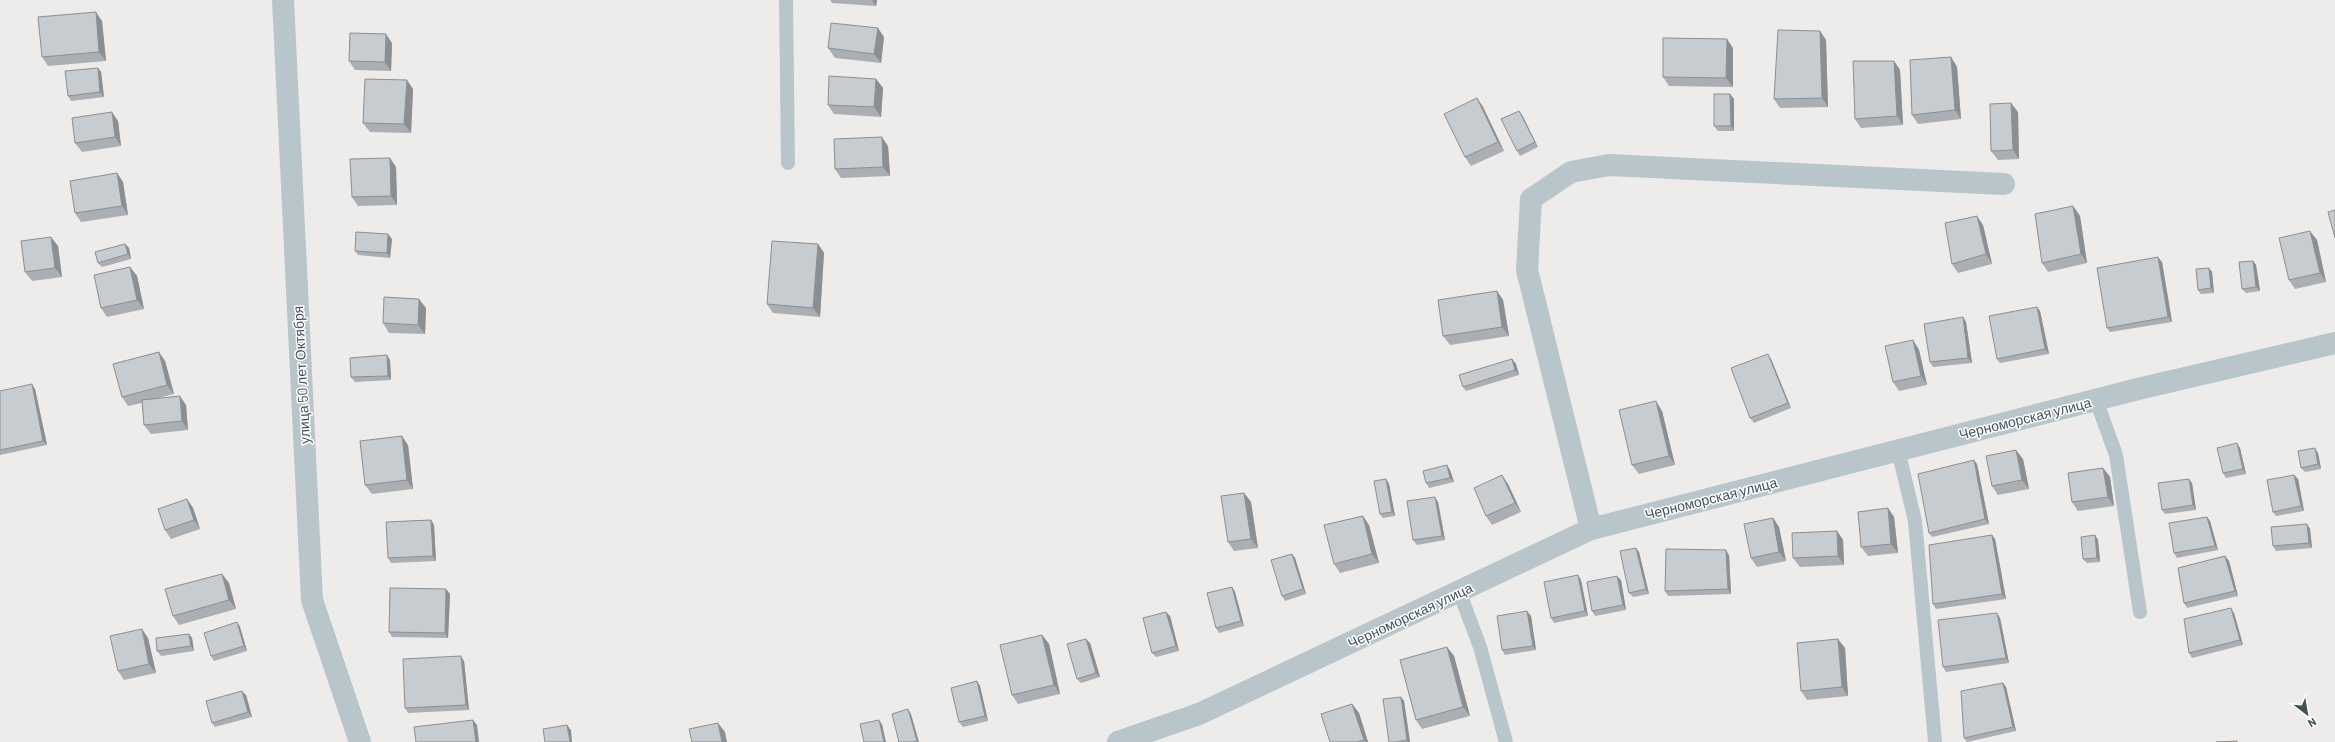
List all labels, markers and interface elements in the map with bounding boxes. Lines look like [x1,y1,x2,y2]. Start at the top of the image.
street label: улица 50 лет Октября [289,306,313,444]
street label: Черноморская улица [1957,393,2093,443]
street label: Черноморская улица [1643,473,1779,523]
street label: Черноморская улица [1345,579,1475,651]
north arrow [2287,694,2327,734]
text: N [2306,716,2319,730]

